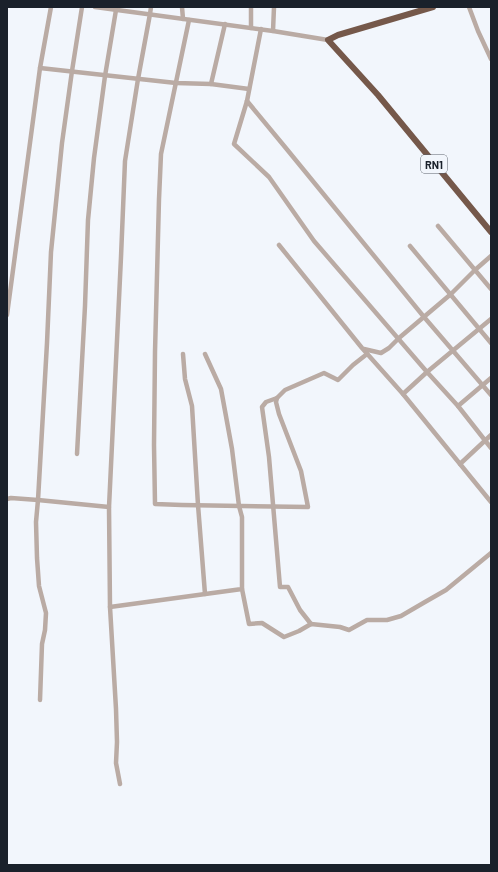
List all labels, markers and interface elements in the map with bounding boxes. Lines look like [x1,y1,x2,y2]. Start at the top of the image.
road number: RN1 [421,155,447,173]

